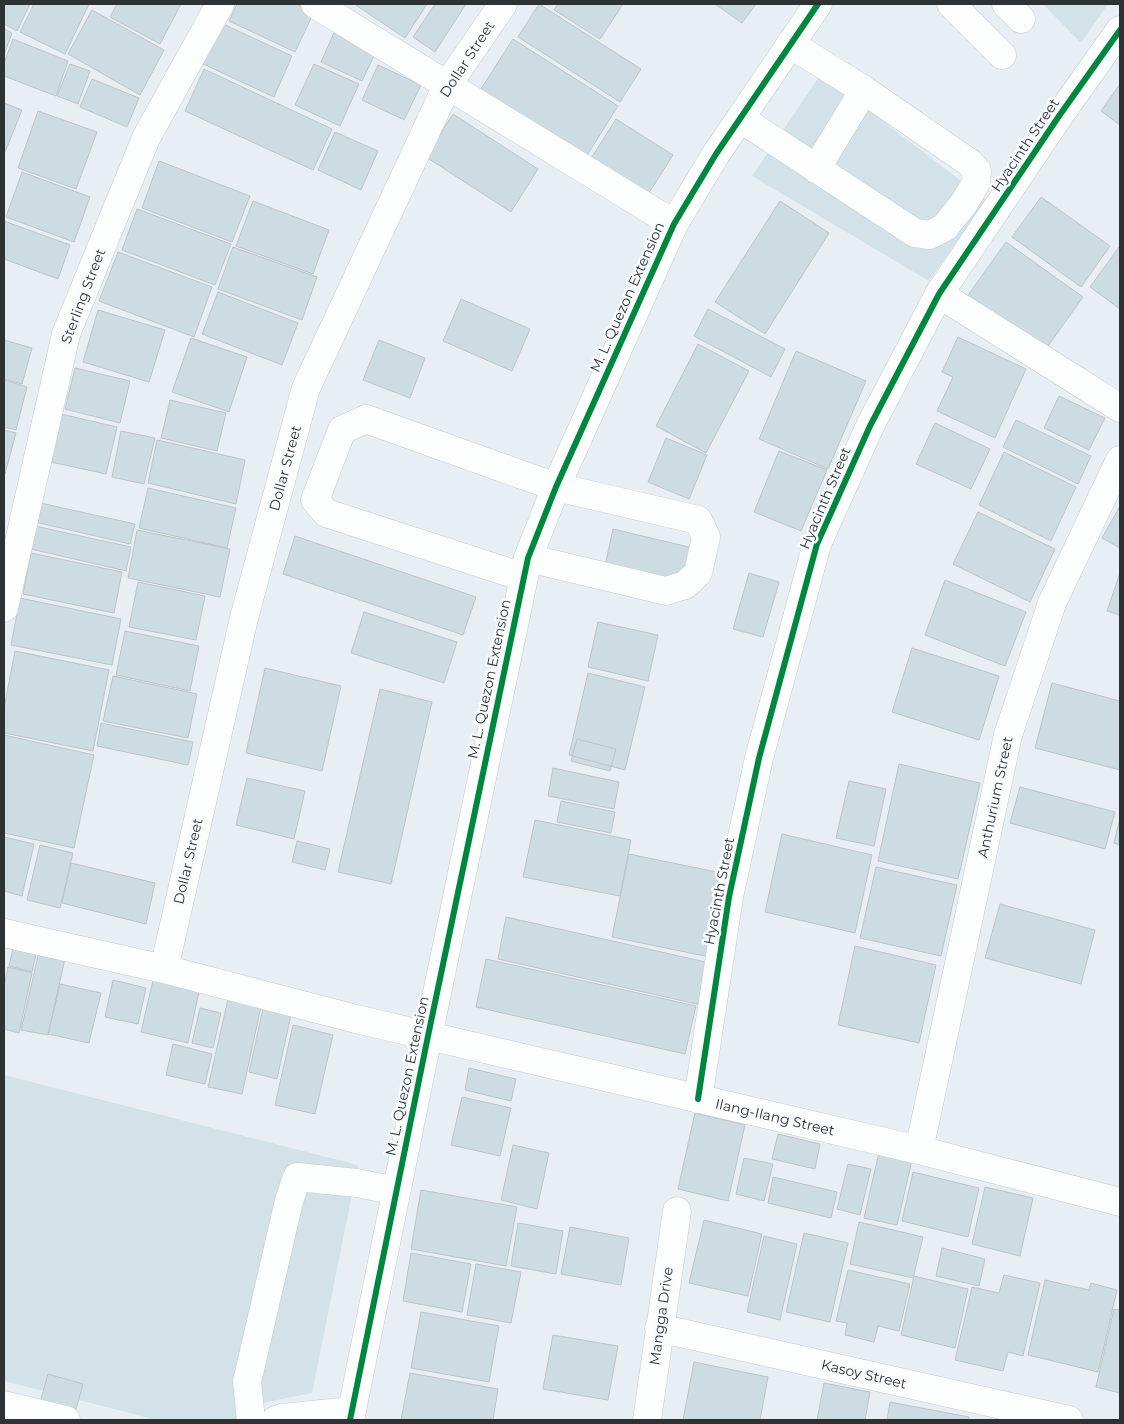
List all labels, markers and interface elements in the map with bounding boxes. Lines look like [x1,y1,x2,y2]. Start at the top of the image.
street label: Dollar Street [436,17,499,101]
street label: Hyacinth Street [987,94,1063,195]
street label: M. L. Quezon Extension [586,219,668,375]
street label: Sterling Street [57,246,110,346]
street label: Dollar Street [265,423,305,513]
street label: Hyacinth Street [795,444,855,552]
street label: M. L. Quezon Extension [463,598,515,760]
street label: Anthurium Street [973,734,1017,859]
street label: Dollar Street [169,816,207,906]
street label: Hyacinth Street [700,835,738,946]
street label: M. L. Quezon Extension [381,995,433,1157]
street label: Ilang-Ilang Street [714,1095,837,1140]
street label: Mangga Drive [645,1266,677,1366]
street label: Kasoy Street [820,1355,909,1393]

